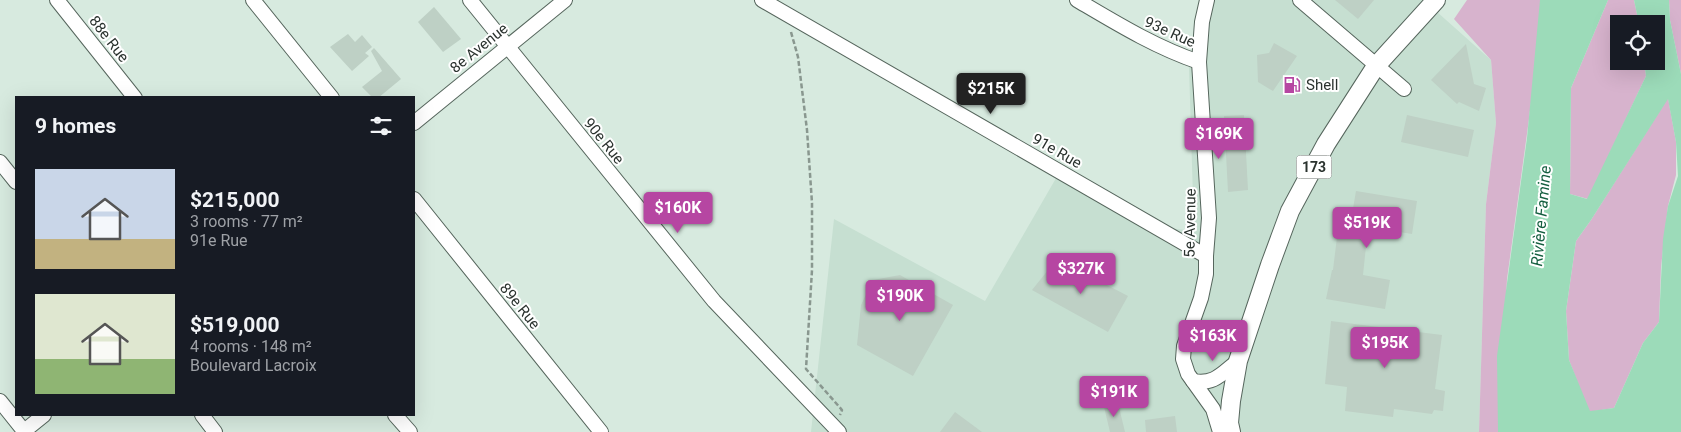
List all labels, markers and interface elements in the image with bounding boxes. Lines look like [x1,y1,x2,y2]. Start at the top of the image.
street label: 88e Rue [85,12,133,66]
street label: 93e Rue [1142,13,1198,51]
map controls [1610,15,1665,70]
button: locate [1610,15,1665,70]
street label: 8e Avenue [446,19,512,77]
pin: $215K [956,72,1026,115]
fuel station icon: Shell [1282,75,1302,95]
place label: Shell [1306,76,1338,94]
text: $215K [968,79,1014,98]
icon: filters [367,112,395,140]
text: 9 homes [35,114,116,138]
street label: 90e Rue [580,114,628,168]
pin: $169K [1184,118,1254,160]
text: $169K [1196,124,1242,143]
street label: 91e Rue [1029,130,1085,172]
road number: 173 [1296,156,1332,178]
water label: Rivière Famine [1527,165,1555,267]
text: $215,000 [190,188,280,212]
street label: 5e Avenue [1180,188,1200,258]
icon: home [75,189,135,249]
pin: $160K [643,192,713,234]
text: $160K [655,198,701,217]
pin: $519K [1332,206,1402,249]
text: 3 rooms · 77 m² [190,212,303,231]
text: $519K [1344,213,1390,232]
text: 91e Rue [190,231,248,250]
pin: $327K [1046,252,1116,295]
text: $327K [1058,259,1104,278]
street label: 89e Rue [496,279,544,333]
pin: $190K [865,280,935,322]
text: $190K [877,286,923,305]
text: $519,000 [190,313,280,337]
icon: home [75,314,135,374]
pin: $163K [1178,320,1248,362]
text: $163K [1190,326,1236,345]
pin: $195K [1350,326,1420,369]
text: $195K [1362,333,1408,352]
text: 4 rooms · 148 m² [190,337,312,356]
text: Boulevard Lacroix [190,356,317,375]
pin: $191K [1079,376,1149,418]
text: $191K [1091,382,1137,401]

